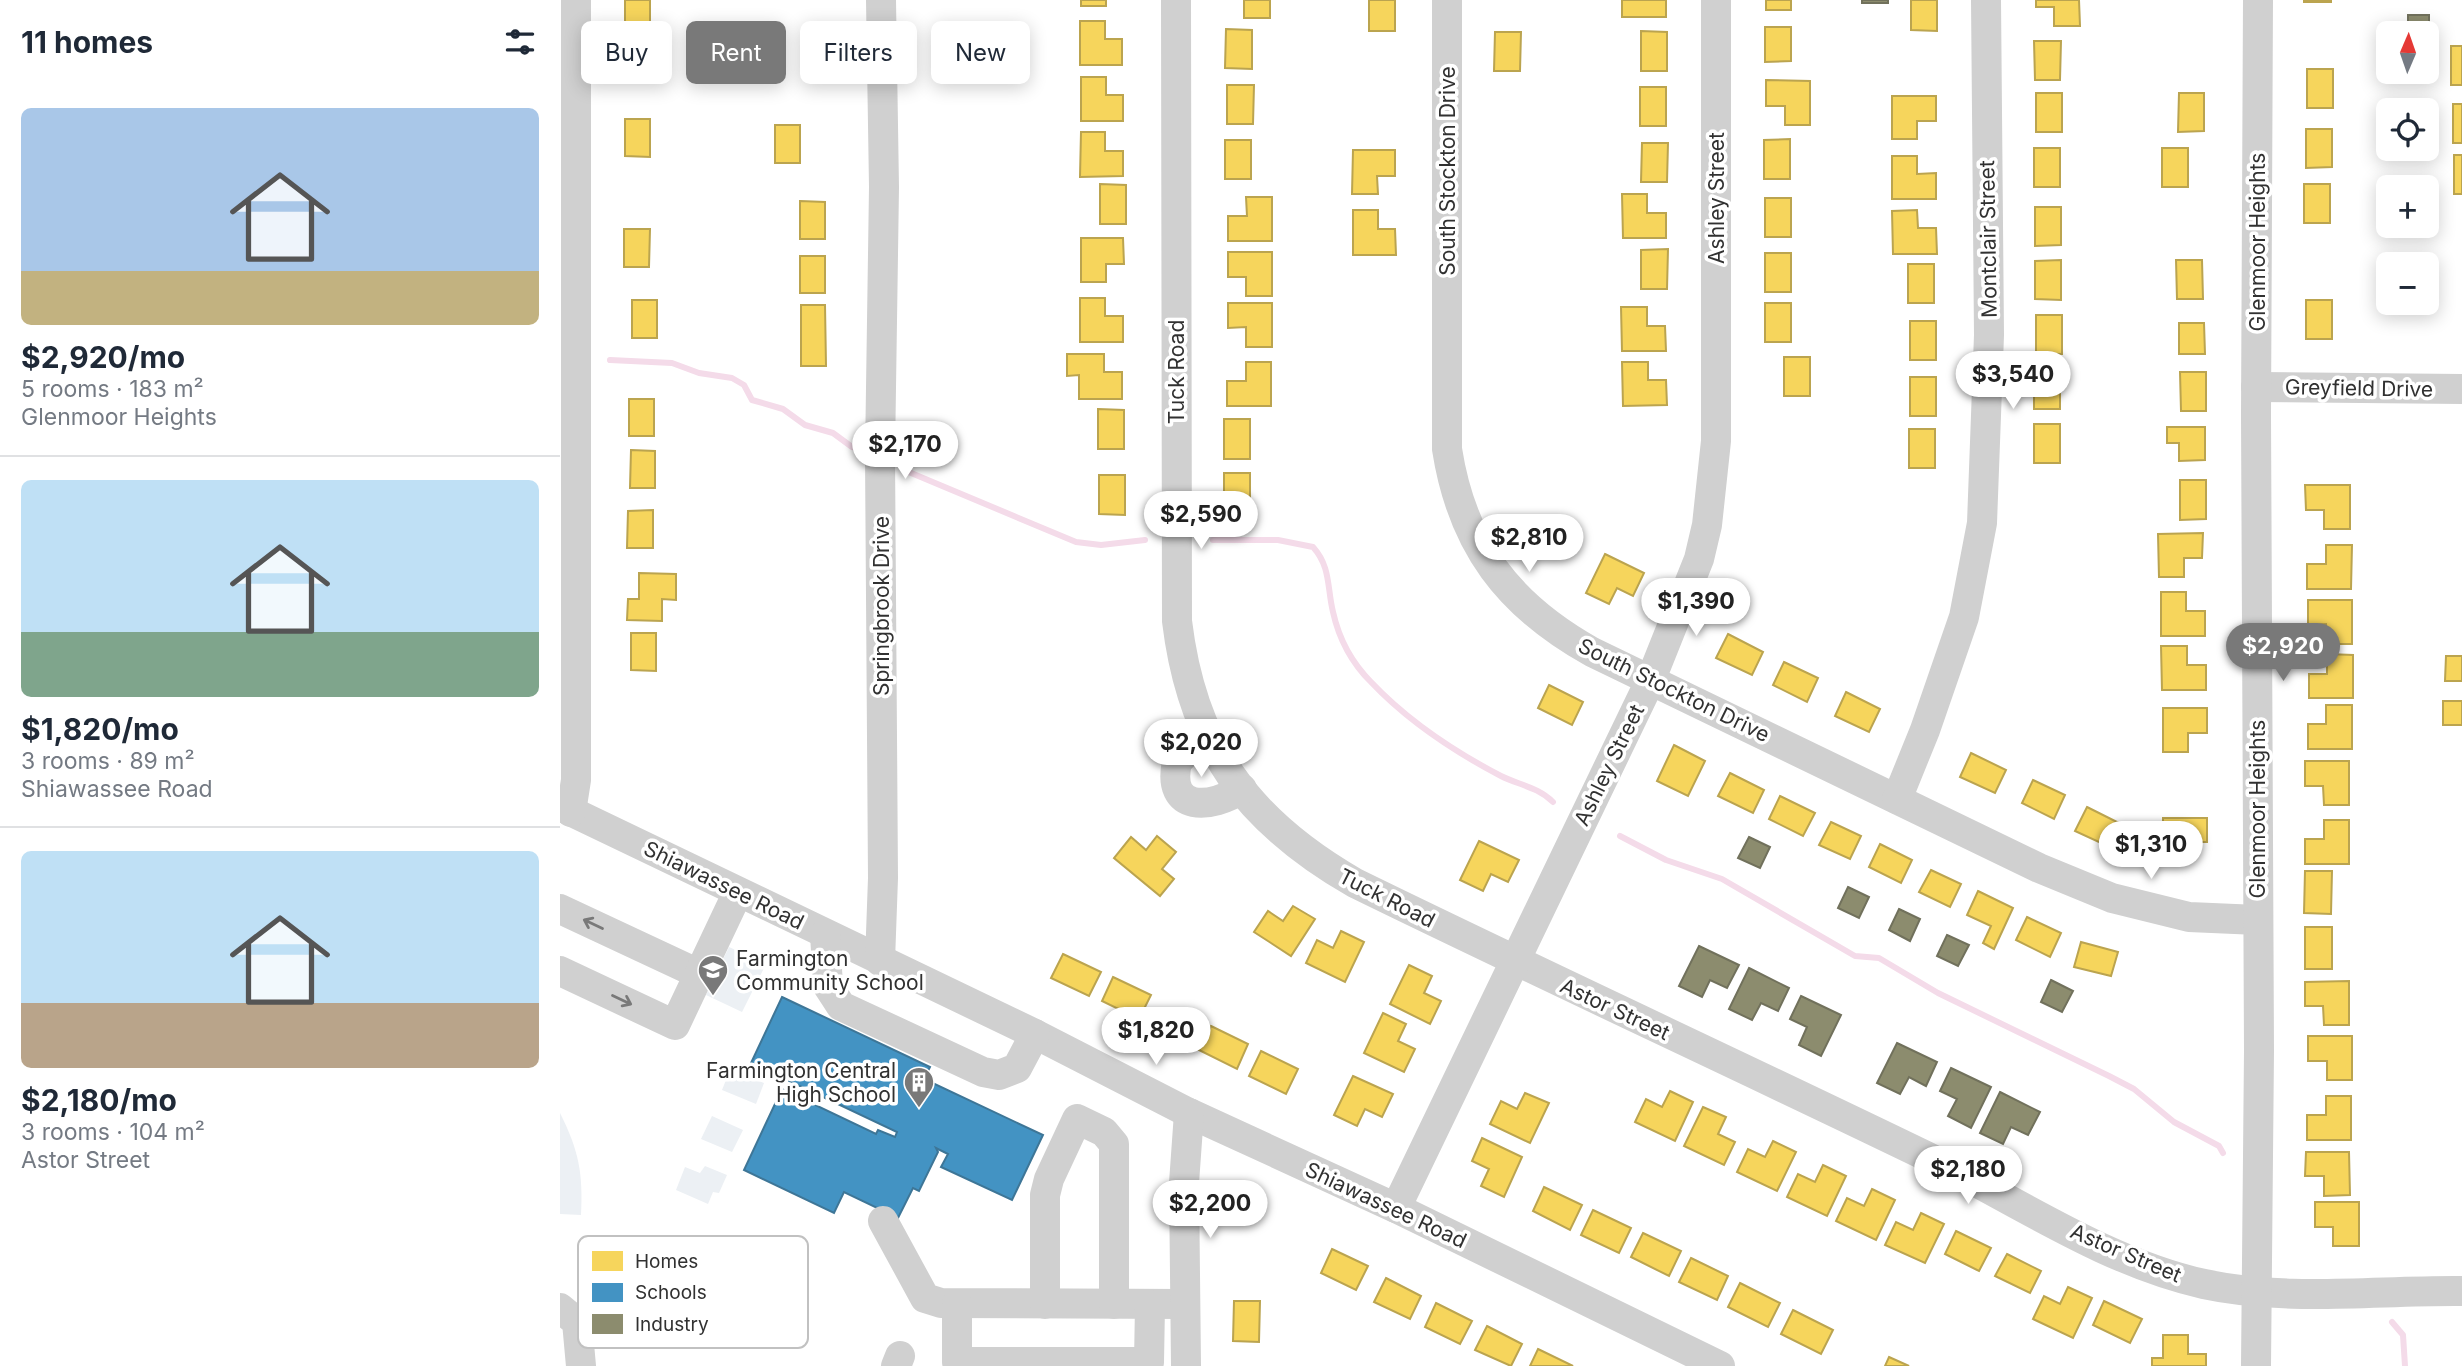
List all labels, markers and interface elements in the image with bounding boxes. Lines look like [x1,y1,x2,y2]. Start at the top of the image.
chip: Buy [581,21,672,84]
chip: Rent [686,21,786,84]
chip: Filters [800,21,917,84]
chip: New [931,21,1030,84]
north arrow [2376,21,2440,84]
map controls [2376,21,2439,315]
icon: filters [501,23,539,61]
text: 11 homes [21,24,153,60]
street label: South Stockton Drive [1435,66,1460,276]
button: locate [2376,98,2439,161]
street label: Ashley Street [1704,132,1729,264]
street label: Glenmoor Heights [2245,153,2270,331]
icon: home [217,154,343,280]
street label: Montclair Street [1974,160,2002,318]
button: + [2376,175,2439,238]
button: − [2376,252,2439,315]
street label: Tuck Road [1164,320,1189,424]
text: $2,920/mo [21,339,185,375]
pin: $3,540 [1956,352,2070,411]
text: $3,540 [1972,360,2054,388]
street label: Greyfield Drive [2285,374,2433,402]
text: 5 rooms · 183 m² [21,375,204,403]
text: Glenmoor Heights [21,403,217,431]
pin: $2,170 [848,421,962,481]
text: $2,170 [868,430,942,458]
pin: $2,590 [1144,491,1258,551]
text: $2,590 [1160,500,1242,528]
pin: $2,810 [1472,514,1586,574]
street label: Springbrook Drive [869,516,894,696]
text: $2,810 [1491,523,1567,551]
icon: home [217,526,343,652]
pin: $1,390 [1639,578,1753,638]
text: $1,390 [1657,587,1735,615]
pin: $2,920 [2226,624,2340,683]
text: $2,920 [2242,632,2324,660]
street label: South Stockton Drive [1574,633,1774,747]
street label: Ashley Street [1569,700,1649,830]
text: $1,820/mo [21,711,179,747]
pin: $2,020 [1144,720,1258,779]
street label: Glenmoor Heights [2245,720,2270,898]
text: $2,020 [1160,728,1242,756]
text: 3 rooms · 89 m² [21,747,195,775]
text: Shiawassee Road [21,775,213,803]
pin: $1,310 [2094,822,2208,881]
text: $1,310 [2115,830,2187,858]
street label: Shiawassee Road [640,835,808,935]
street label: Tuck Road [1335,863,1439,933]
icon: home [217,897,343,1023]
one-way arrow [582,917,603,930]
place label: Farmington Community School [736,946,924,995]
school or university icon: Farmington Community School [696,953,730,997]
street label: Astor Street [1556,973,1674,1045]
one-way arrow [611,994,632,1007]
pin: $1,820 [1099,1007,1213,1067]
text: $1,820 [1118,1016,1194,1044]
place label: Farmington Central High School [706,1058,896,1107]
building icon: Farmington Central High School [902,1065,936,1109]
text: $2,180/mo [21,1082,177,1118]
text: 3 rooms · 104 m² [21,1118,205,1146]
text: Astor Street [21,1146,150,1174]
pin: $2,180 [1911,1146,2025,1206]
text: $2,180 [1930,1155,2006,1183]
street label: Shiawassee Road [1301,1157,1471,1253]
pin: $2,200 [1153,1180,1267,1240]
text: $2,200 [1169,1189,1251,1217]
street label: Astor Street [2067,1218,2185,1288]
legend [578,1236,808,1348]
text: Homes [635,1250,698,1273]
text: Schools [635,1281,707,1304]
text: Industry [635,1313,709,1336]

